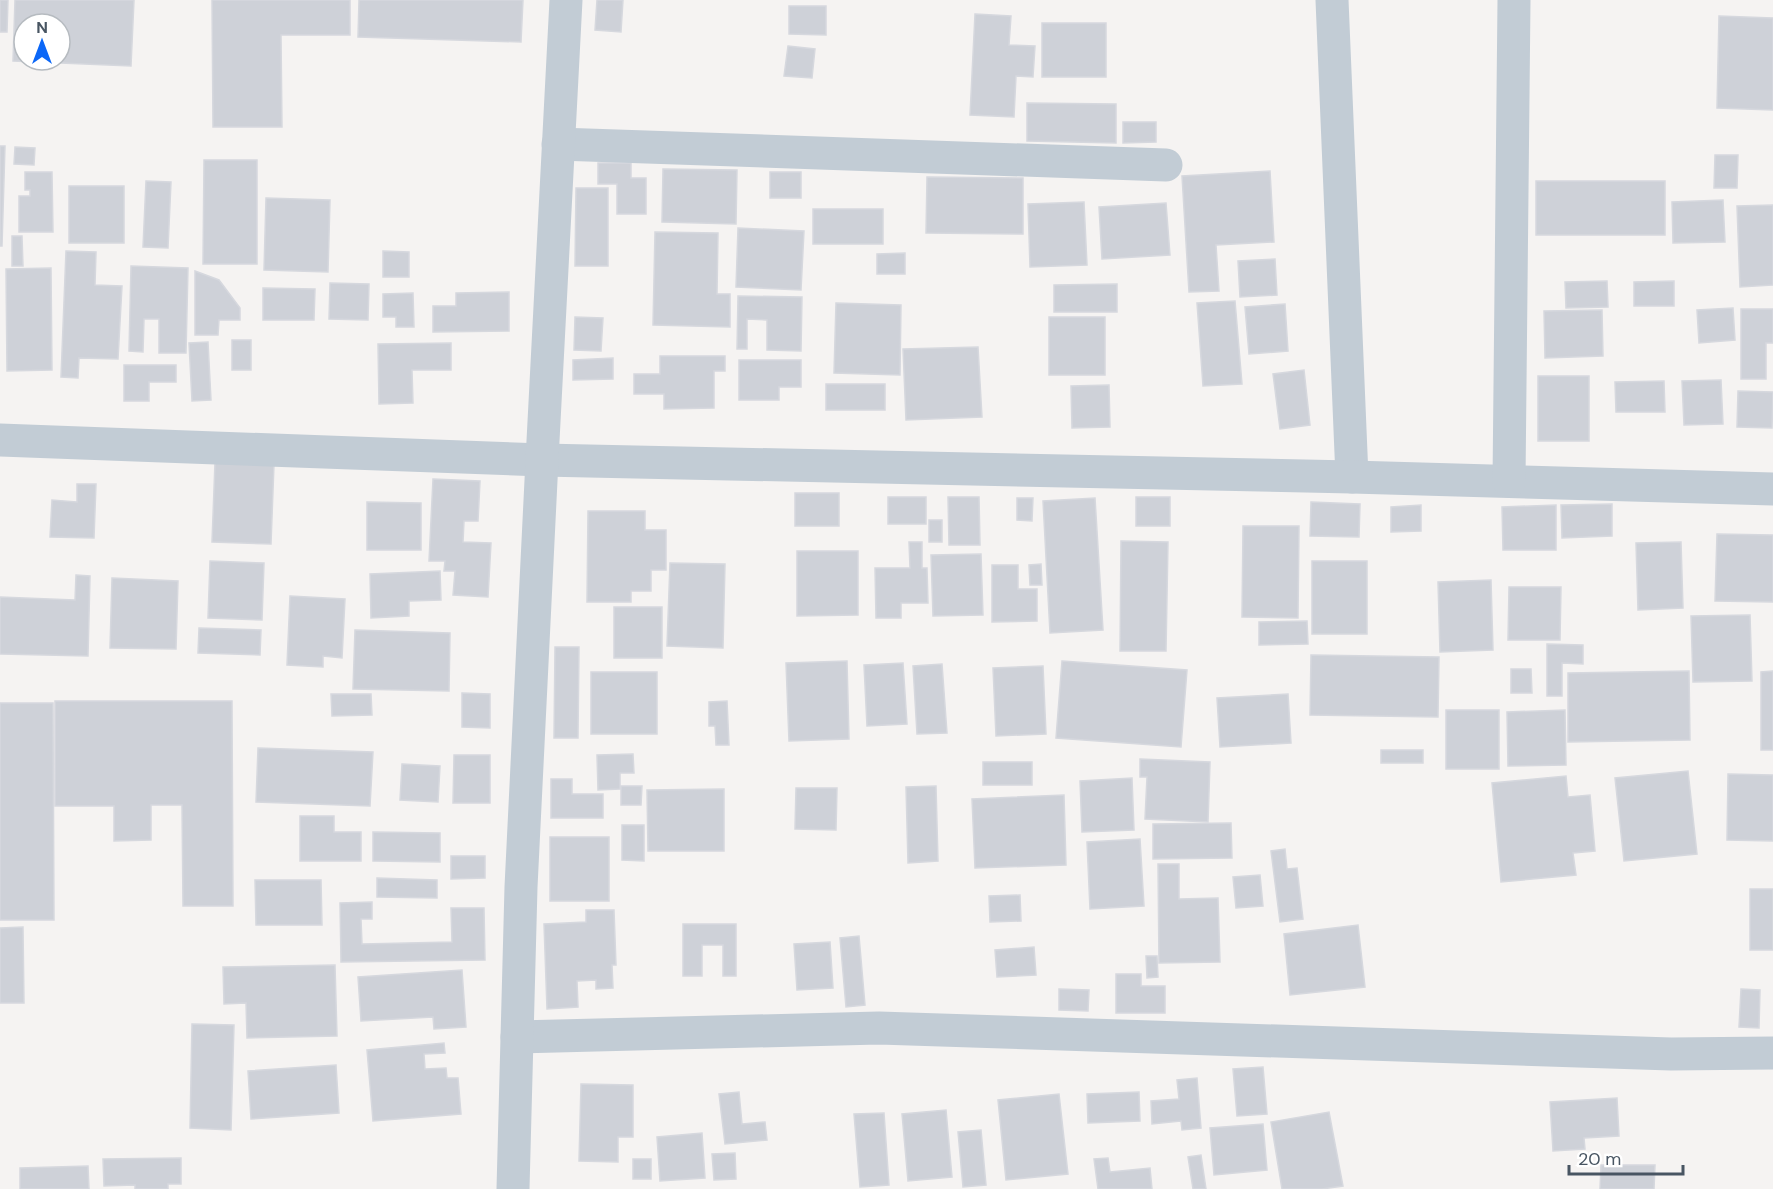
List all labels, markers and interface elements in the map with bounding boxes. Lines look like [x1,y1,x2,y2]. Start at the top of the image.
north arrow [12,12,72,72]
text: N [36,17,48,38]
scale bar [1569,1138,1683,1176]
text: 20 m [1578,1147,1621,1171]

